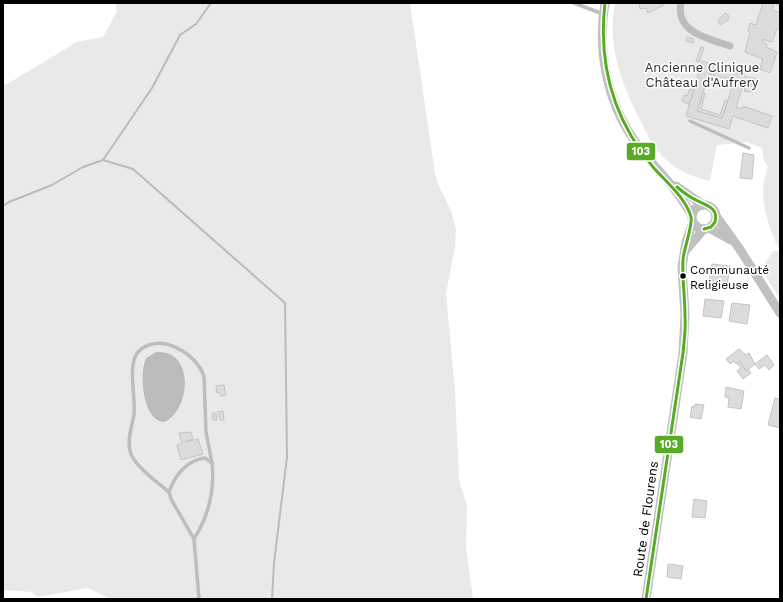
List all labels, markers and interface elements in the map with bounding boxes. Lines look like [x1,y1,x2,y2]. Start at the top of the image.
park label: Ancienne Clinique Château d'Aufrery [645,60,759,90]
line badge: 103 [626,142,656,161]
text: 103 [632,145,651,158]
place label: Communauté Religieuse [690,263,769,292]
marker: Communauté Religieuse [678,271,688,281]
line badge: 103 [654,435,684,454]
text: 103 [660,438,679,451]
street label: Route de Flourens [630,460,661,578]

